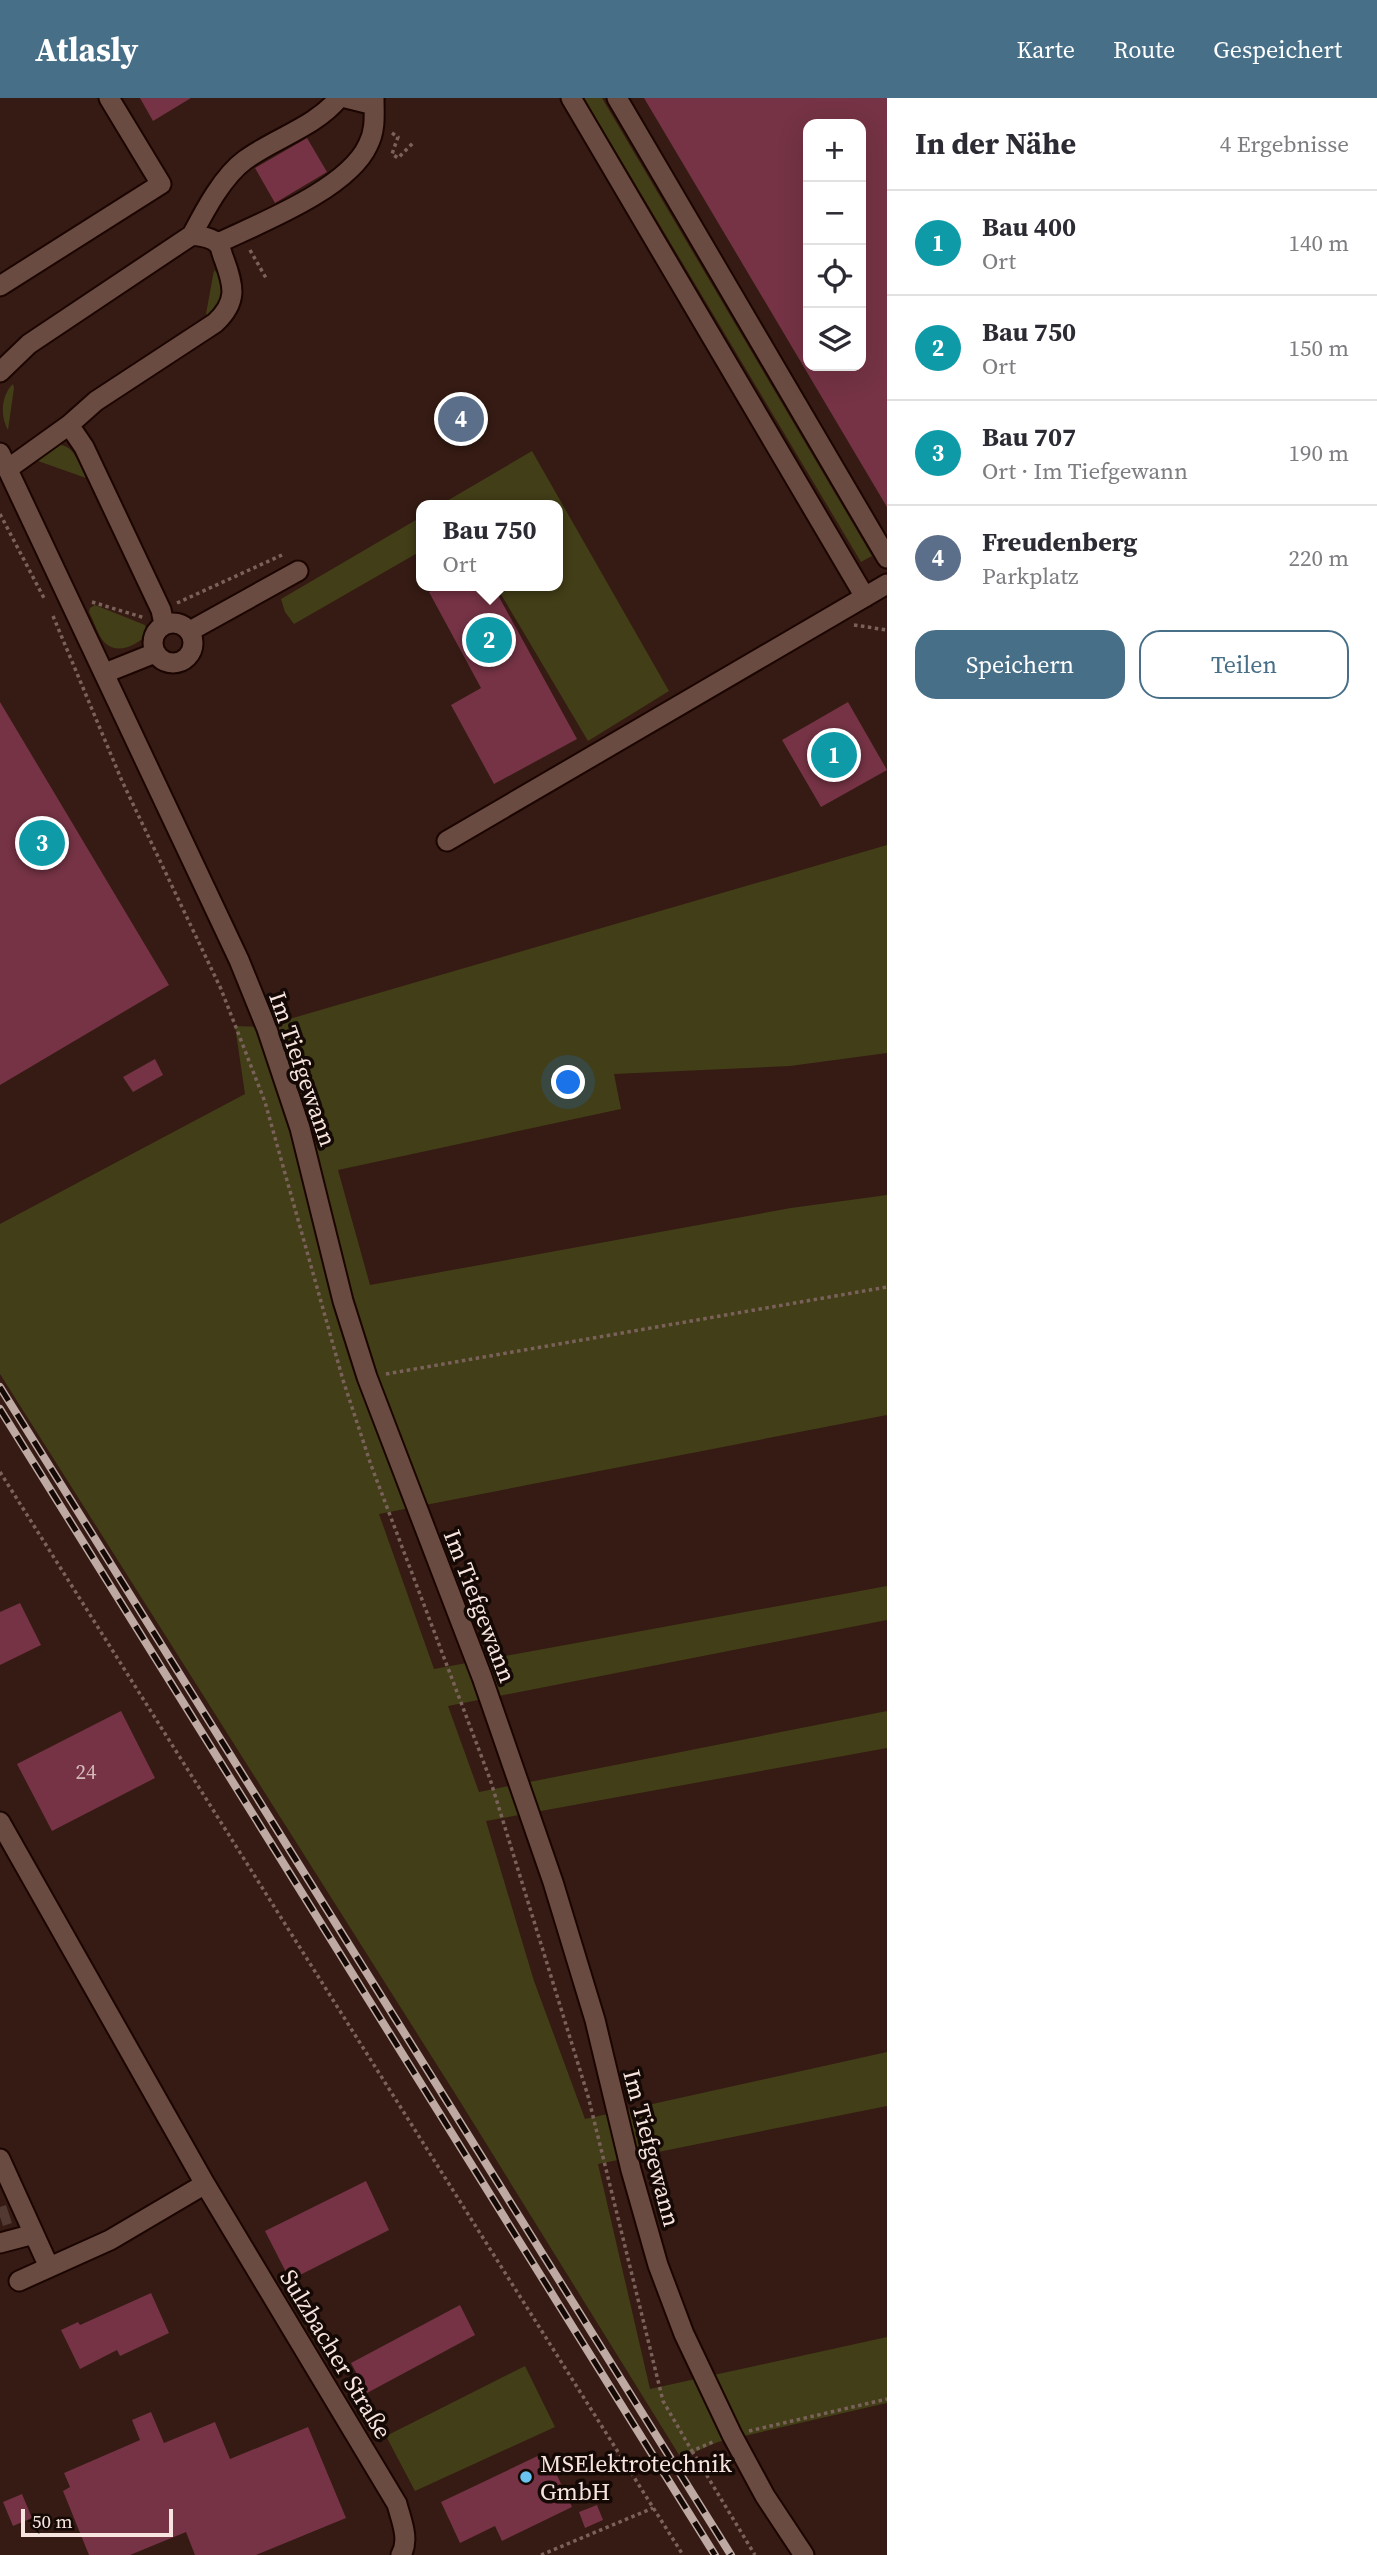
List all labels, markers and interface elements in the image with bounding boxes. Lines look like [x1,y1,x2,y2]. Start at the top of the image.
text: Atlasly [35,27,138,72]
text: Karte [1016,33,1075,66]
text: Route [1113,33,1175,66]
text: Gespeichert [1213,33,1342,66]
map controls [803,119,866,371]
button: + [803,119,866,182]
text: In der Nähe [915,123,1076,164]
text: 4 Ergebnisse [1220,128,1349,160]
button: − [803,182,866,245]
text: Bau 400 [982,209,1076,245]
text: 1 [932,227,944,259]
text: 140 m [1288,227,1349,259]
button: locate [803,245,866,308]
text: Ort [982,245,1016,277]
button: layers [803,308,866,371]
text: Bau 750 [982,314,1076,350]
text: 2 [932,332,944,364]
text: 150 m [1288,332,1349,364]
text: Ort [982,350,1016,382]
pin: 4 [438,393,484,445]
text: Bau 707 [982,419,1076,455]
text: 3 [932,437,944,469]
text: 190 m [1288,437,1349,469]
text: Ort · Im Tiefgewann [982,455,1188,487]
popup [416,500,563,591]
text: Bau 750 [442,512,537,548]
text: Freudenberg [982,524,1137,560]
text: 4 [932,542,944,574]
text: 220 m [1288,542,1349,574]
text: Ort [442,548,476,580]
text: Parkplatz [982,560,1078,592]
pin: 2 [466,614,512,666]
button: Speichern [915,630,1125,699]
button: Teilen [1139,630,1349,699]
pin: 1 [811,729,857,781]
pin: 3 [19,817,65,869]
street label: Im Tiefgewann [261,987,345,1151]
your location [551,1065,585,1099]
street label: Im Tiefgewann [436,1525,524,1687]
house number: 24 [76,1757,97,1786]
street label: Im Tiefgewann [615,2066,689,2230]
street label: Sulzbacher Straße [272,2263,400,2445]
place label: MSElektrotechnik GmbH [540,2447,733,2508]
marker: MSElektrotechnik GmbH [518,2469,534,2485]
scale bar [21,2506,173,2538]
text: 50 m [32,2508,73,2534]

